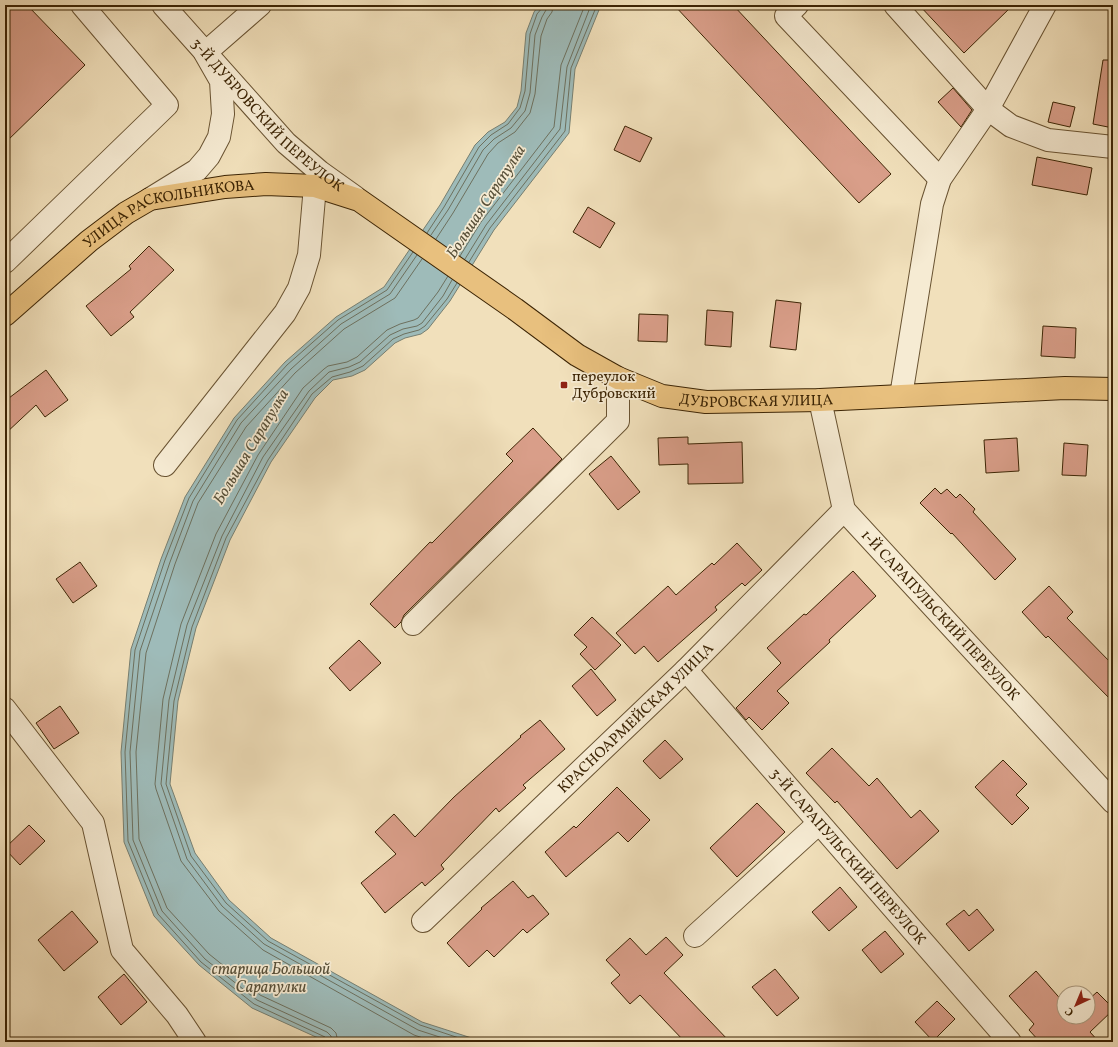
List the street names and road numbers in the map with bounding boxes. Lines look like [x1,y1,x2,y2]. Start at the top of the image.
street label: 3-Й ДУБРОВСКИЙ ПЕРЕУЛОК [185,34,347,198]
street label: УЛИЦА РАСКОЛЬНИКОВА [79,176,256,254]
street label: ДУБРОВСКАЯ УЛИЦА [678,389,834,414]
street label: 1-Й САРАПУЛЬСКИЙ ПЕРЕУЛОК [855,526,1024,706]
street label: КРАСНОАРМЕЙСКАЯ УЛИЦА [554,639,719,799]
street label: 3-Й САРАПУЛЬСКИЙ ПЕРЕУЛОК [764,764,930,950]

